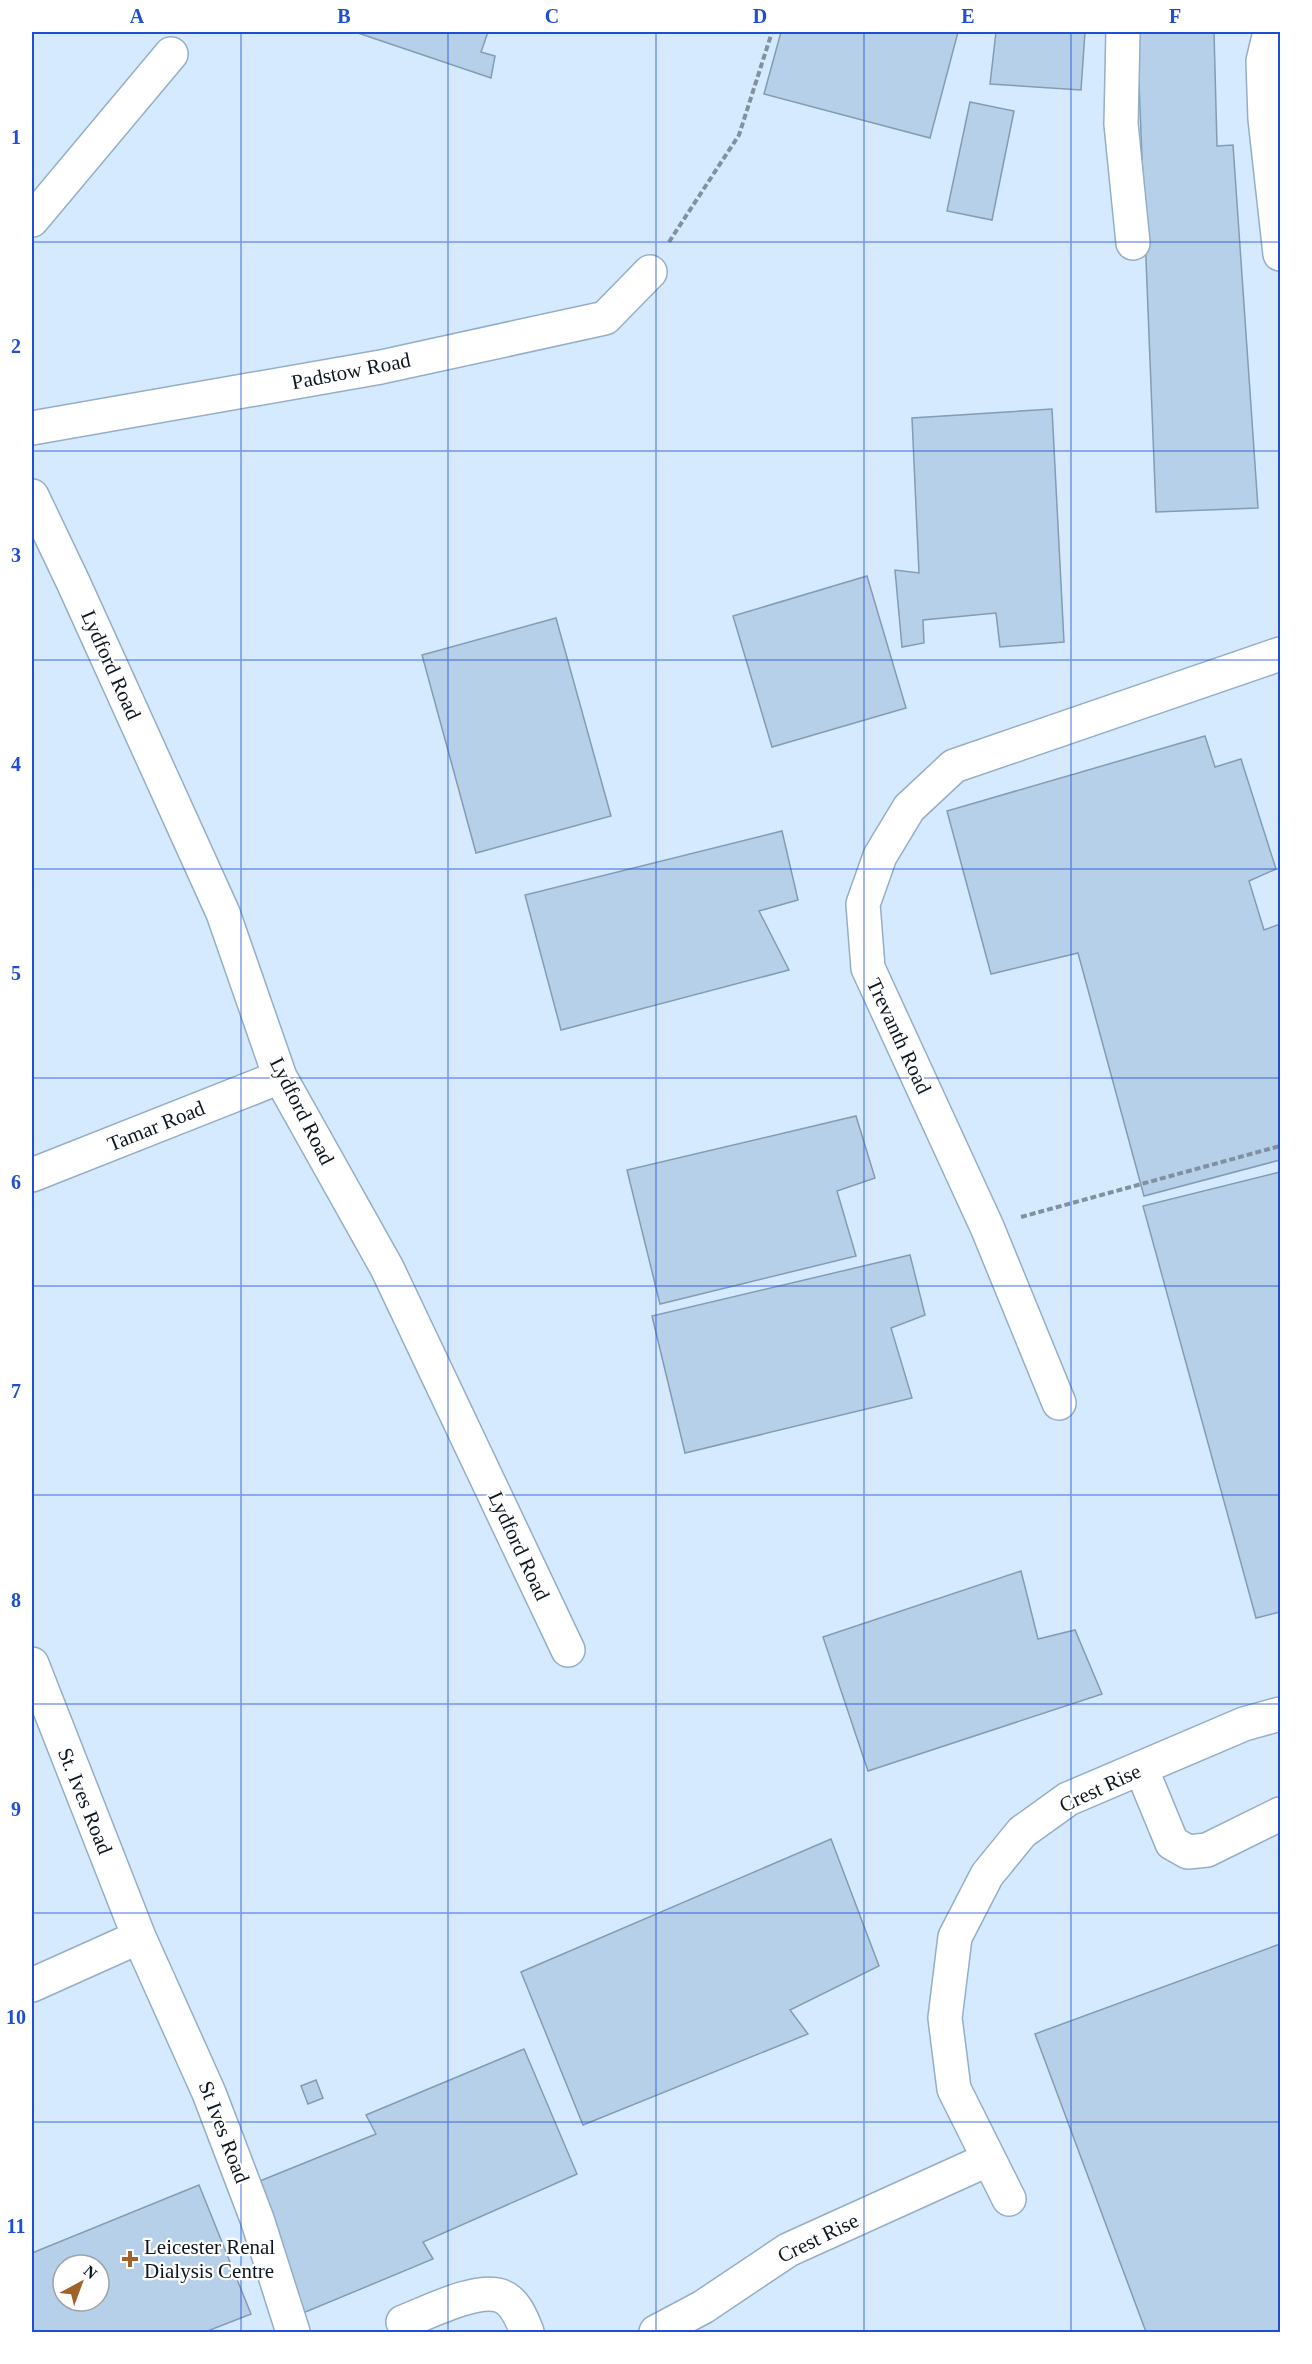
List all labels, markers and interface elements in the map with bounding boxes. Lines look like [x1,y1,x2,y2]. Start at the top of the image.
text: A [130,5,145,27]
text: B [337,5,351,27]
text: C [545,5,559,27]
text: D [753,5,767,27]
text: E [961,5,975,27]
text: F [1169,5,1181,27]
text: 1 [11,126,21,148]
text: 2 [11,335,21,357]
street label: Padstow Road [289,348,413,394]
text: 3 [11,544,21,566]
street label: Lydford Road [76,607,146,724]
text: 4 [11,753,21,775]
text: 5 [11,962,21,984]
street label: Trevanth Road [862,974,936,1098]
street label: Lydford Road [265,1053,340,1169]
street label: Tamar Road [104,1095,209,1156]
text: 6 [11,1171,21,1193]
text: 7 [11,1380,21,1402]
street label: Lydford Road [483,1488,555,1605]
text: 8 [11,1589,21,1611]
street label: St. Ives Road [53,1744,117,1858]
street label: Crest Rise [1056,1759,1144,1817]
text: 9 [11,1798,21,1820]
text: 10 [6,2006,26,2028]
street label: St Ives Road [194,2078,255,2187]
street label: Crest Rise [774,2208,862,2268]
text: 11 [7,2215,25,2237]
place label: Leicester Renal Dialysis Centre [144,2235,275,2283]
marker: Leicester Renal Dialysis Centre [121,2250,139,2268]
north arrow [51,2253,111,2313]
text: N [81,2262,101,2283]

